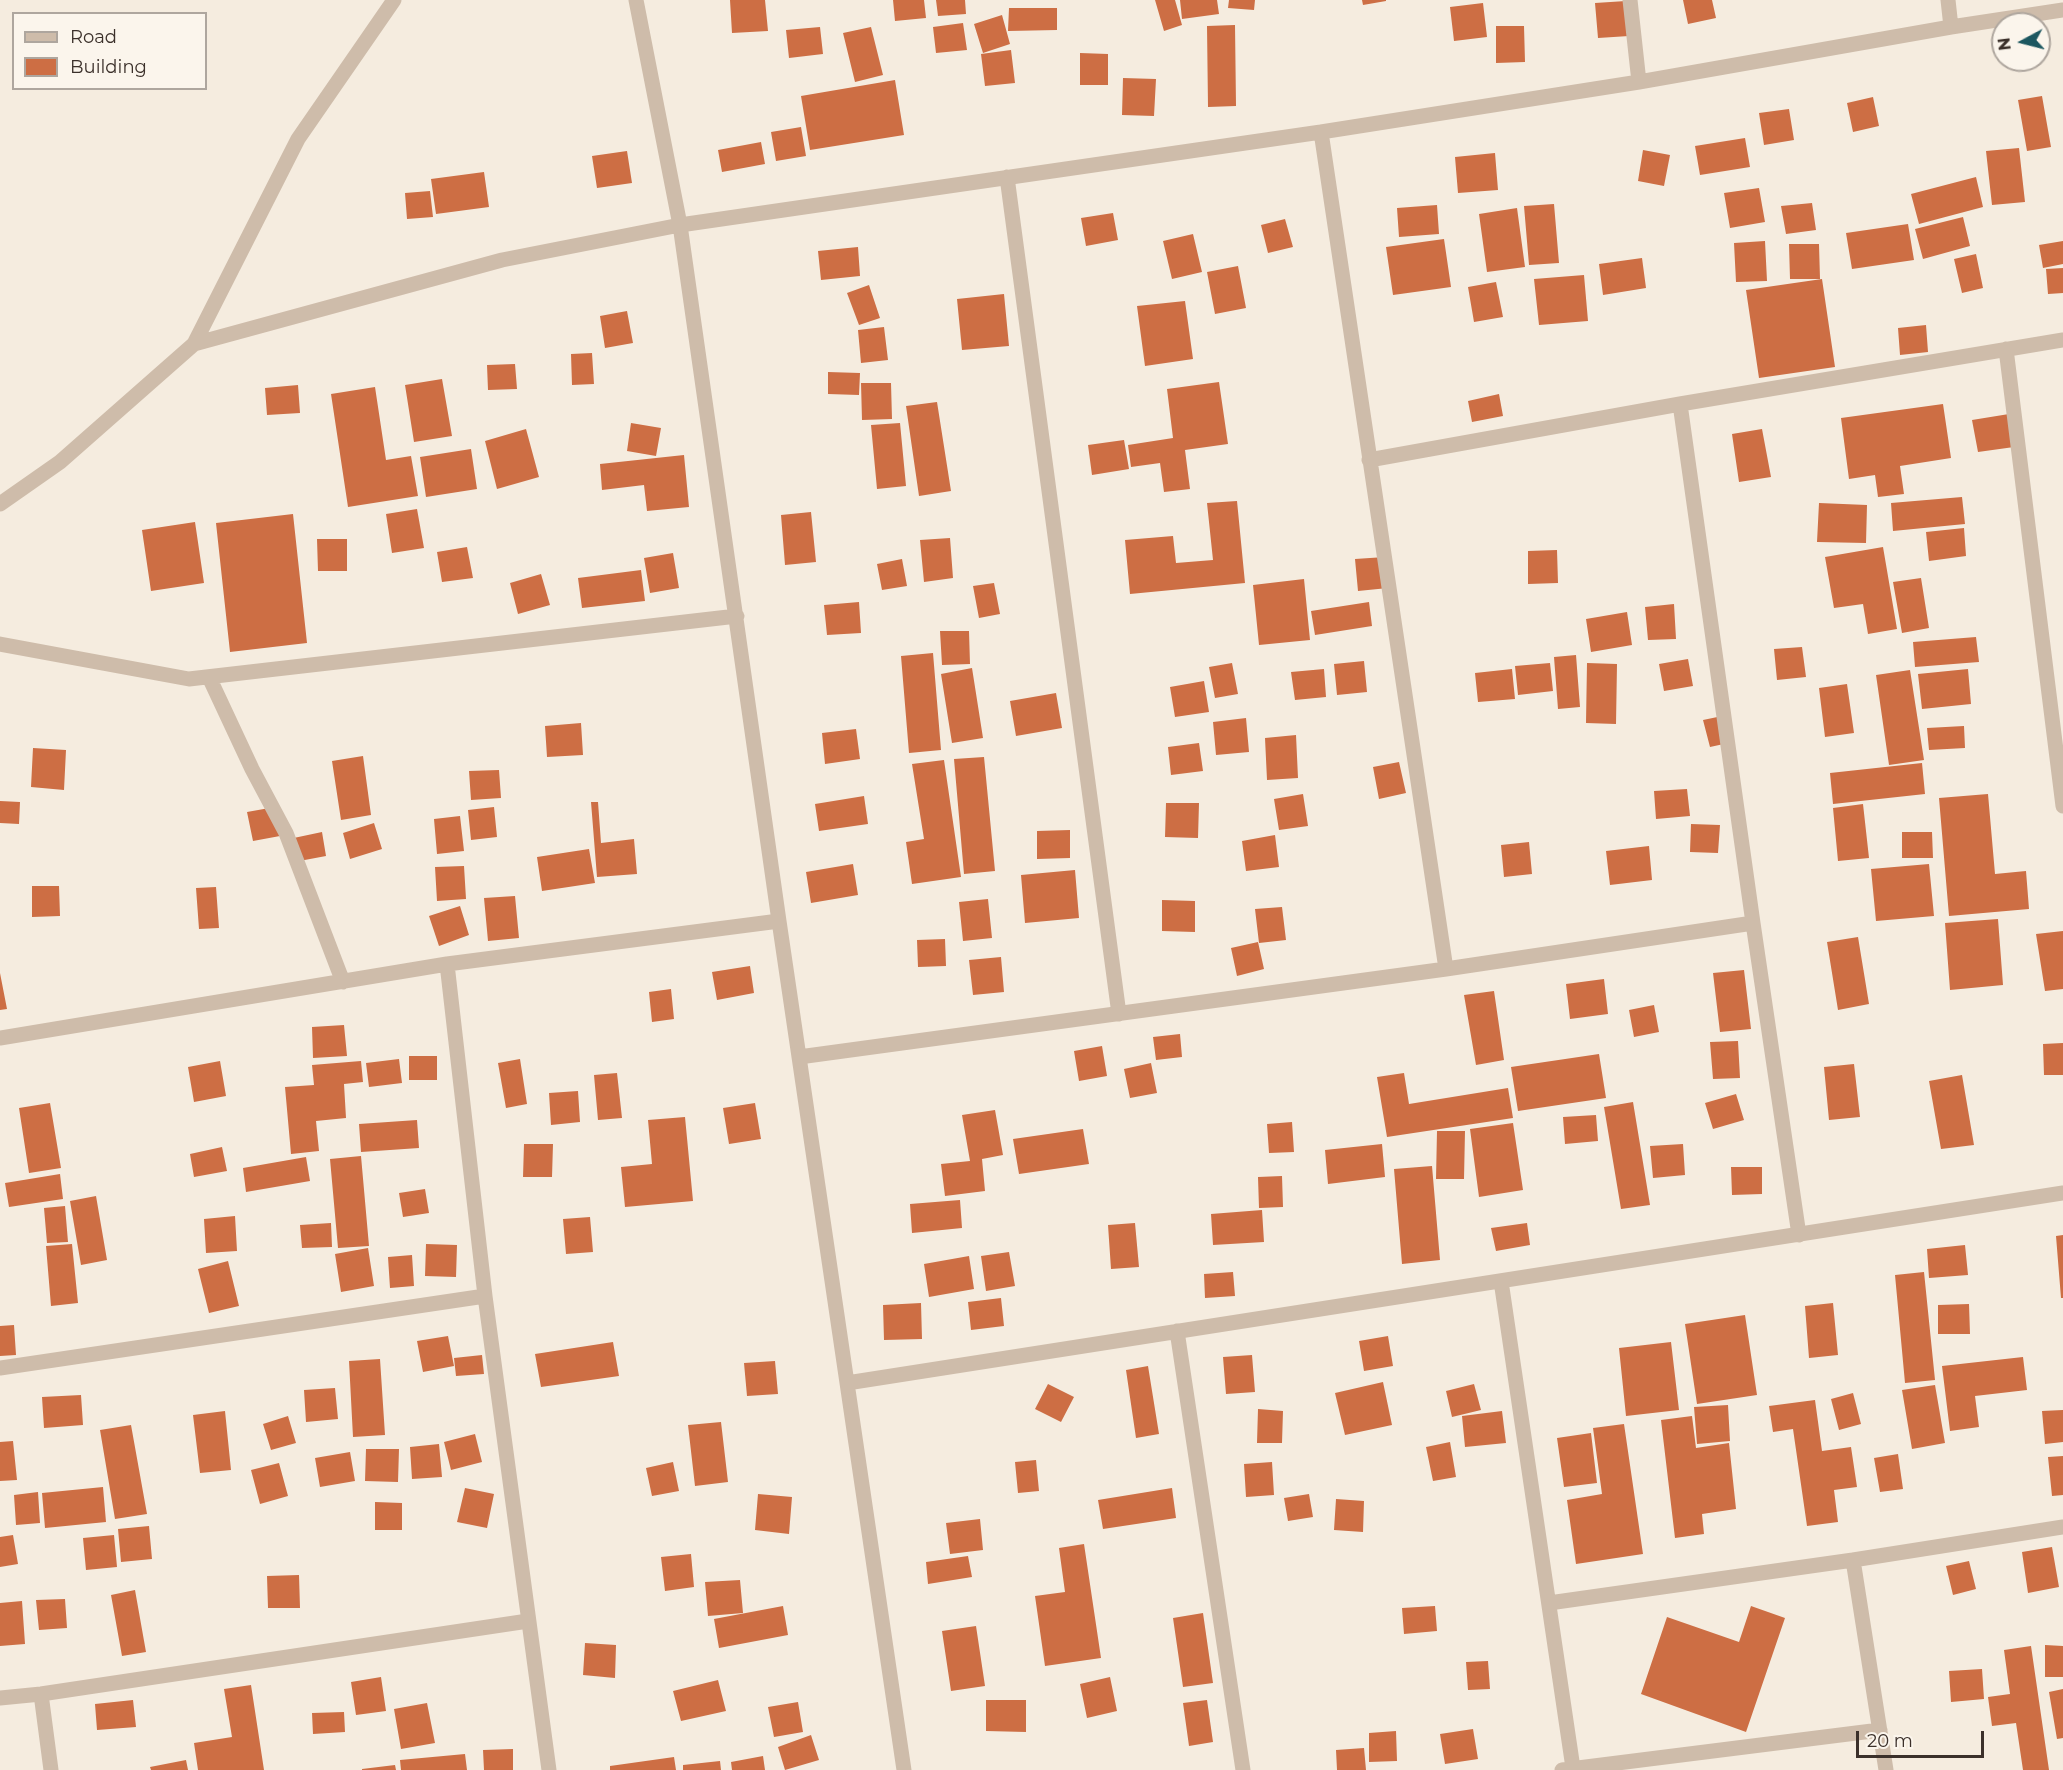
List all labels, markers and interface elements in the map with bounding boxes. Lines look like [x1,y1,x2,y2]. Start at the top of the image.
legend [12,12,207,90]
north arrow [1991,12,2051,72]
text: Road [70,26,117,48]
text: N [1994,36,2015,52]
text: Building [70,56,147,78]
scale bar [1859,1719,1986,1757]
text: 20 m [1867,1730,1913,1752]

